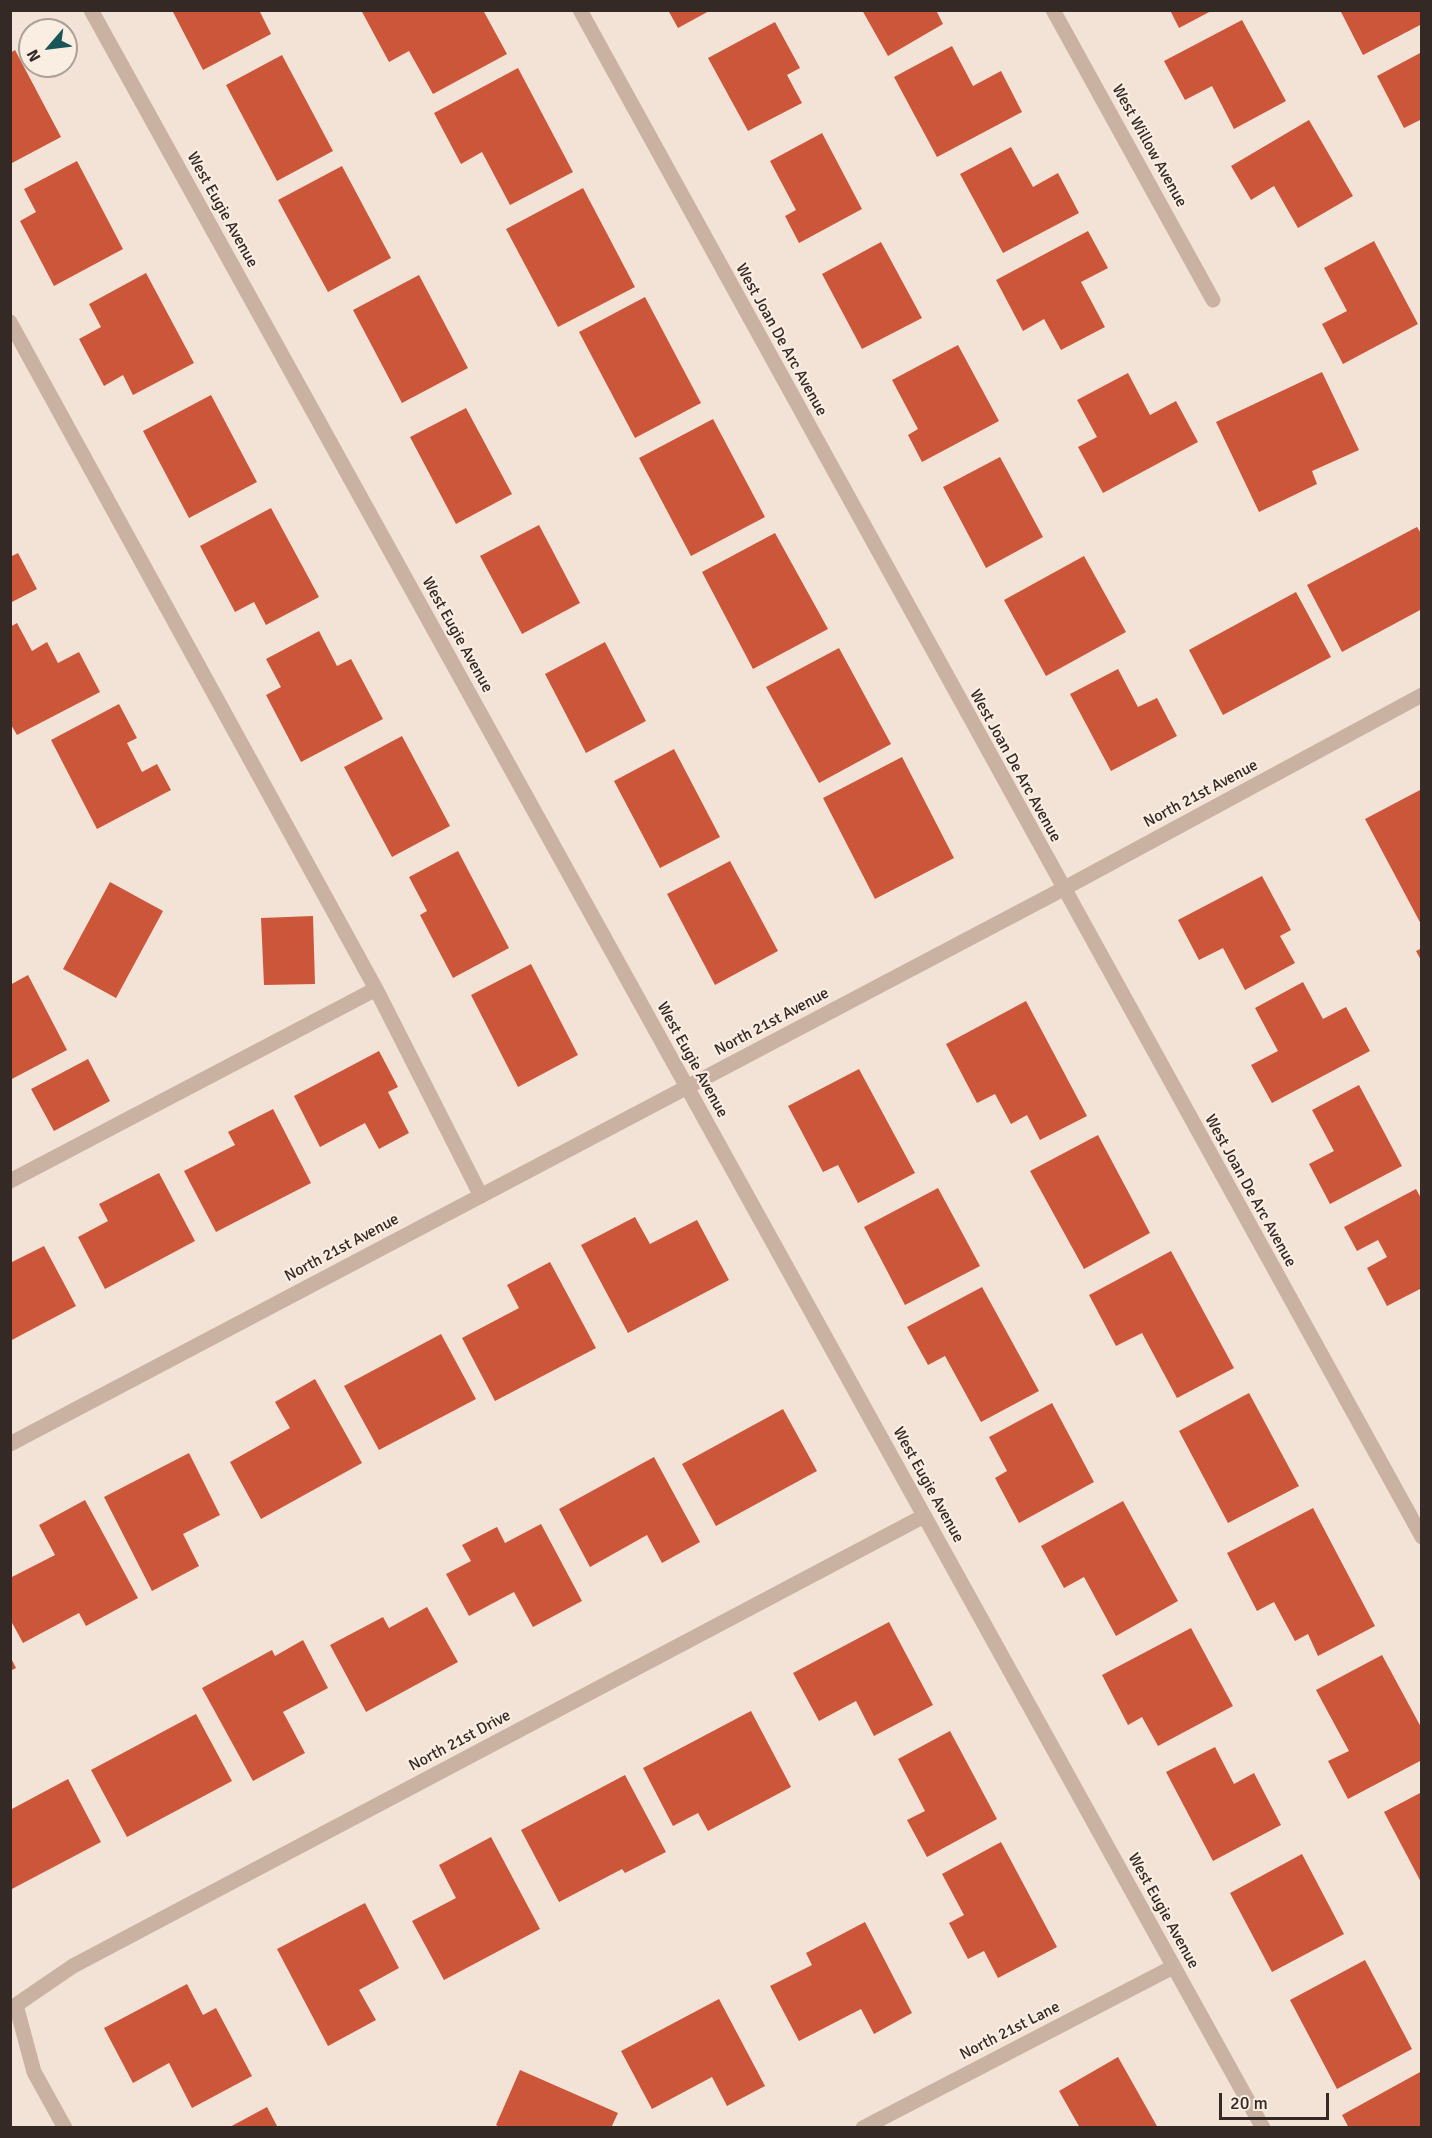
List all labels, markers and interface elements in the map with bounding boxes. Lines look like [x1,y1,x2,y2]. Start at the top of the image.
north arrow [18,18,78,78]
text: N [22,46,45,65]
street label: West Willow Avenue [1107,81,1191,211]
street label: West Eugie Avenue [182,149,262,271]
street label: West Joan De Arc Avenue [731,260,831,420]
street label: West Eugie Avenue [417,574,497,696]
street label: West Joan De Arc Avenue [965,686,1065,846]
street label: North 21st Avenue [1141,756,1261,832]
street label: North 21st Avenue [712,984,832,1060]
street label: West Eugie Avenue [652,999,732,1121]
street label: West Joan De Arc Avenue [1200,1111,1300,1271]
street label: North 21st Avenue [282,1210,402,1286]
street label: West Eugie Avenue [888,1424,968,1546]
street label: North 21st Drive [406,1706,514,1776]
street label: West Eugie Avenue [1123,1850,1203,1972]
street label: North 21st Lane [957,1998,1063,2064]
scale bar [1222,2081,1332,2119]
text: 20 m [1230,2092,1268,2114]

